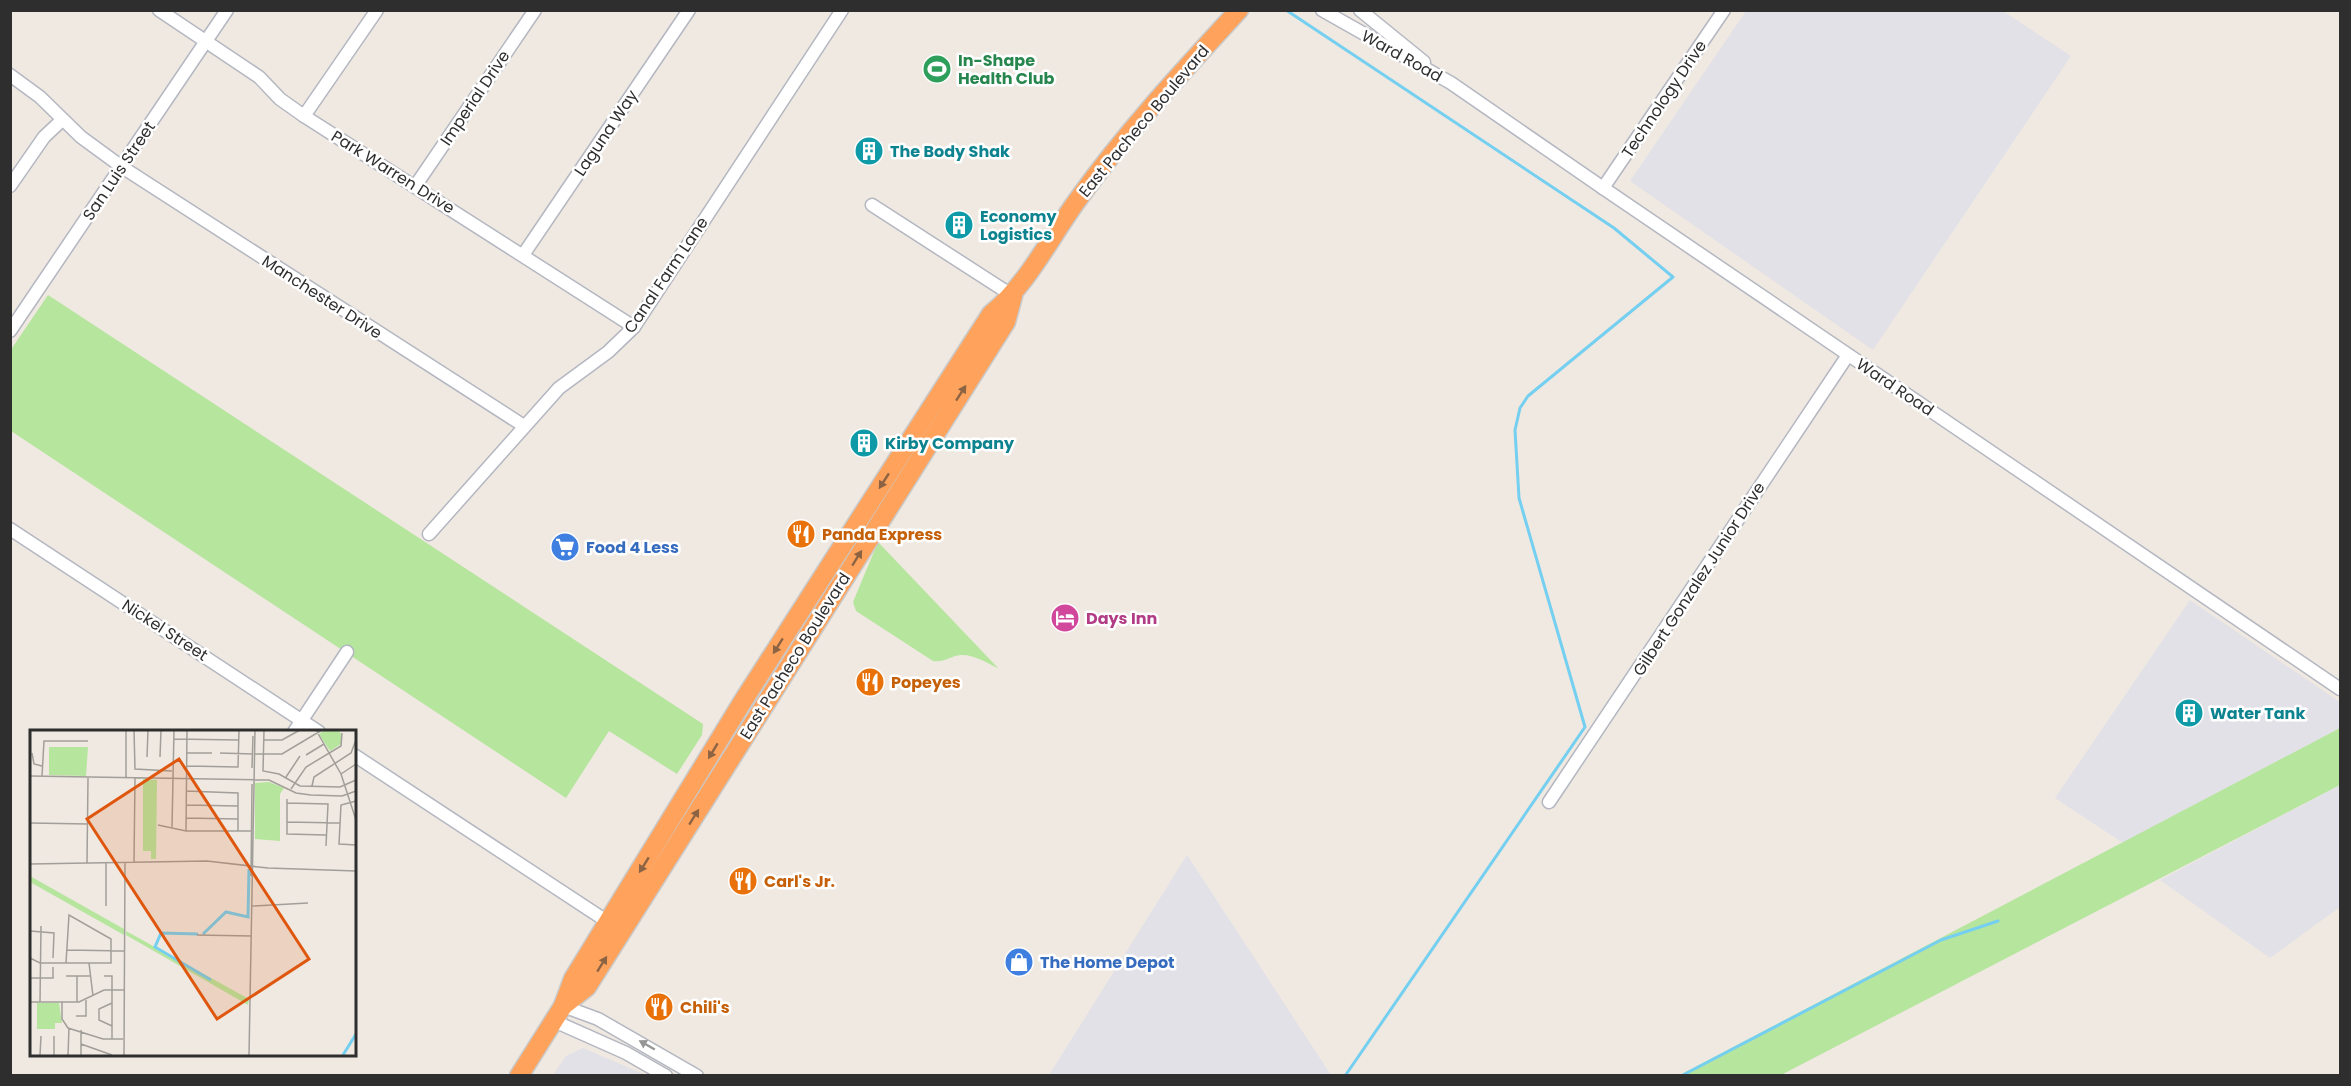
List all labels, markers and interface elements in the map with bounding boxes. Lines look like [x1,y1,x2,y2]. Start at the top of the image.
street label: Ward Road [1357,24,1447,88]
street label: Technology Drive [1616,36,1712,162]
street label: East Pacheco Boulevard [1073,40,1215,202]
street label: Imperial Drive [435,46,515,150]
place label: In-Shape Health Club [958,49,1055,90]
sports icon: In-Shape Health Club [921,53,953,85]
street label: Laguna Way [569,85,643,181]
street label: San Luis Street [77,117,161,225]
street label: Park Warren Drive [327,125,459,219]
building icon: The Body Shak [853,135,885,167]
place label: The Body Shak [890,140,1010,163]
place label: Economy Logistics [980,205,1057,246]
building icon: Economy Logistics [943,209,975,241]
street label: Canal Farm Lane [618,212,714,338]
street label: Manchester Drive [257,249,387,345]
street label: Ward Road [1852,353,1938,421]
one-way arrow [955,385,966,401]
building icon: Kirby Company [848,427,880,459]
place label: Kirby Company [885,432,1015,455]
one-way arrow [878,473,889,489]
street label: Gilbert Gonzalez Junior Drive [1628,477,1771,680]
restaurant icon: Panda Express [785,518,817,550]
place label: Panda Express [822,523,942,546]
supermarket icon: Food 4 Less [549,531,581,563]
place label: Food 4 Less [586,536,679,559]
one-way arrow [851,549,862,566]
street label: East Pacheco Boulevard [734,568,856,744]
street label: Nickel Street [118,594,213,666]
hotel icon: Days Inn [1049,602,1081,634]
place label: Days Inn [1086,607,1157,630]
one-way arrow [773,638,784,654]
restaurant icon: Popeyes [854,666,886,698]
place label: Popeyes [891,671,961,694]
building icon: Water Tank [2173,697,2205,729]
place label: Water Tank [2210,702,2305,725]
inset map [30,730,356,1056]
one-way arrow [708,743,718,760]
one-way arrow [689,809,700,825]
one-way arrow [638,857,649,873]
restaurant icon: Carl's Jr. [727,865,759,897]
place label: Carl's Jr. [764,870,835,893]
shop icon: The Home Depot [1003,946,1035,978]
place label: The Home Depot [1040,951,1175,974]
one-way arrow [596,956,607,972]
restaurant icon: Chili's [643,991,675,1023]
place label: Chili's [680,996,730,1019]
one-way arrow [639,1040,655,1051]

